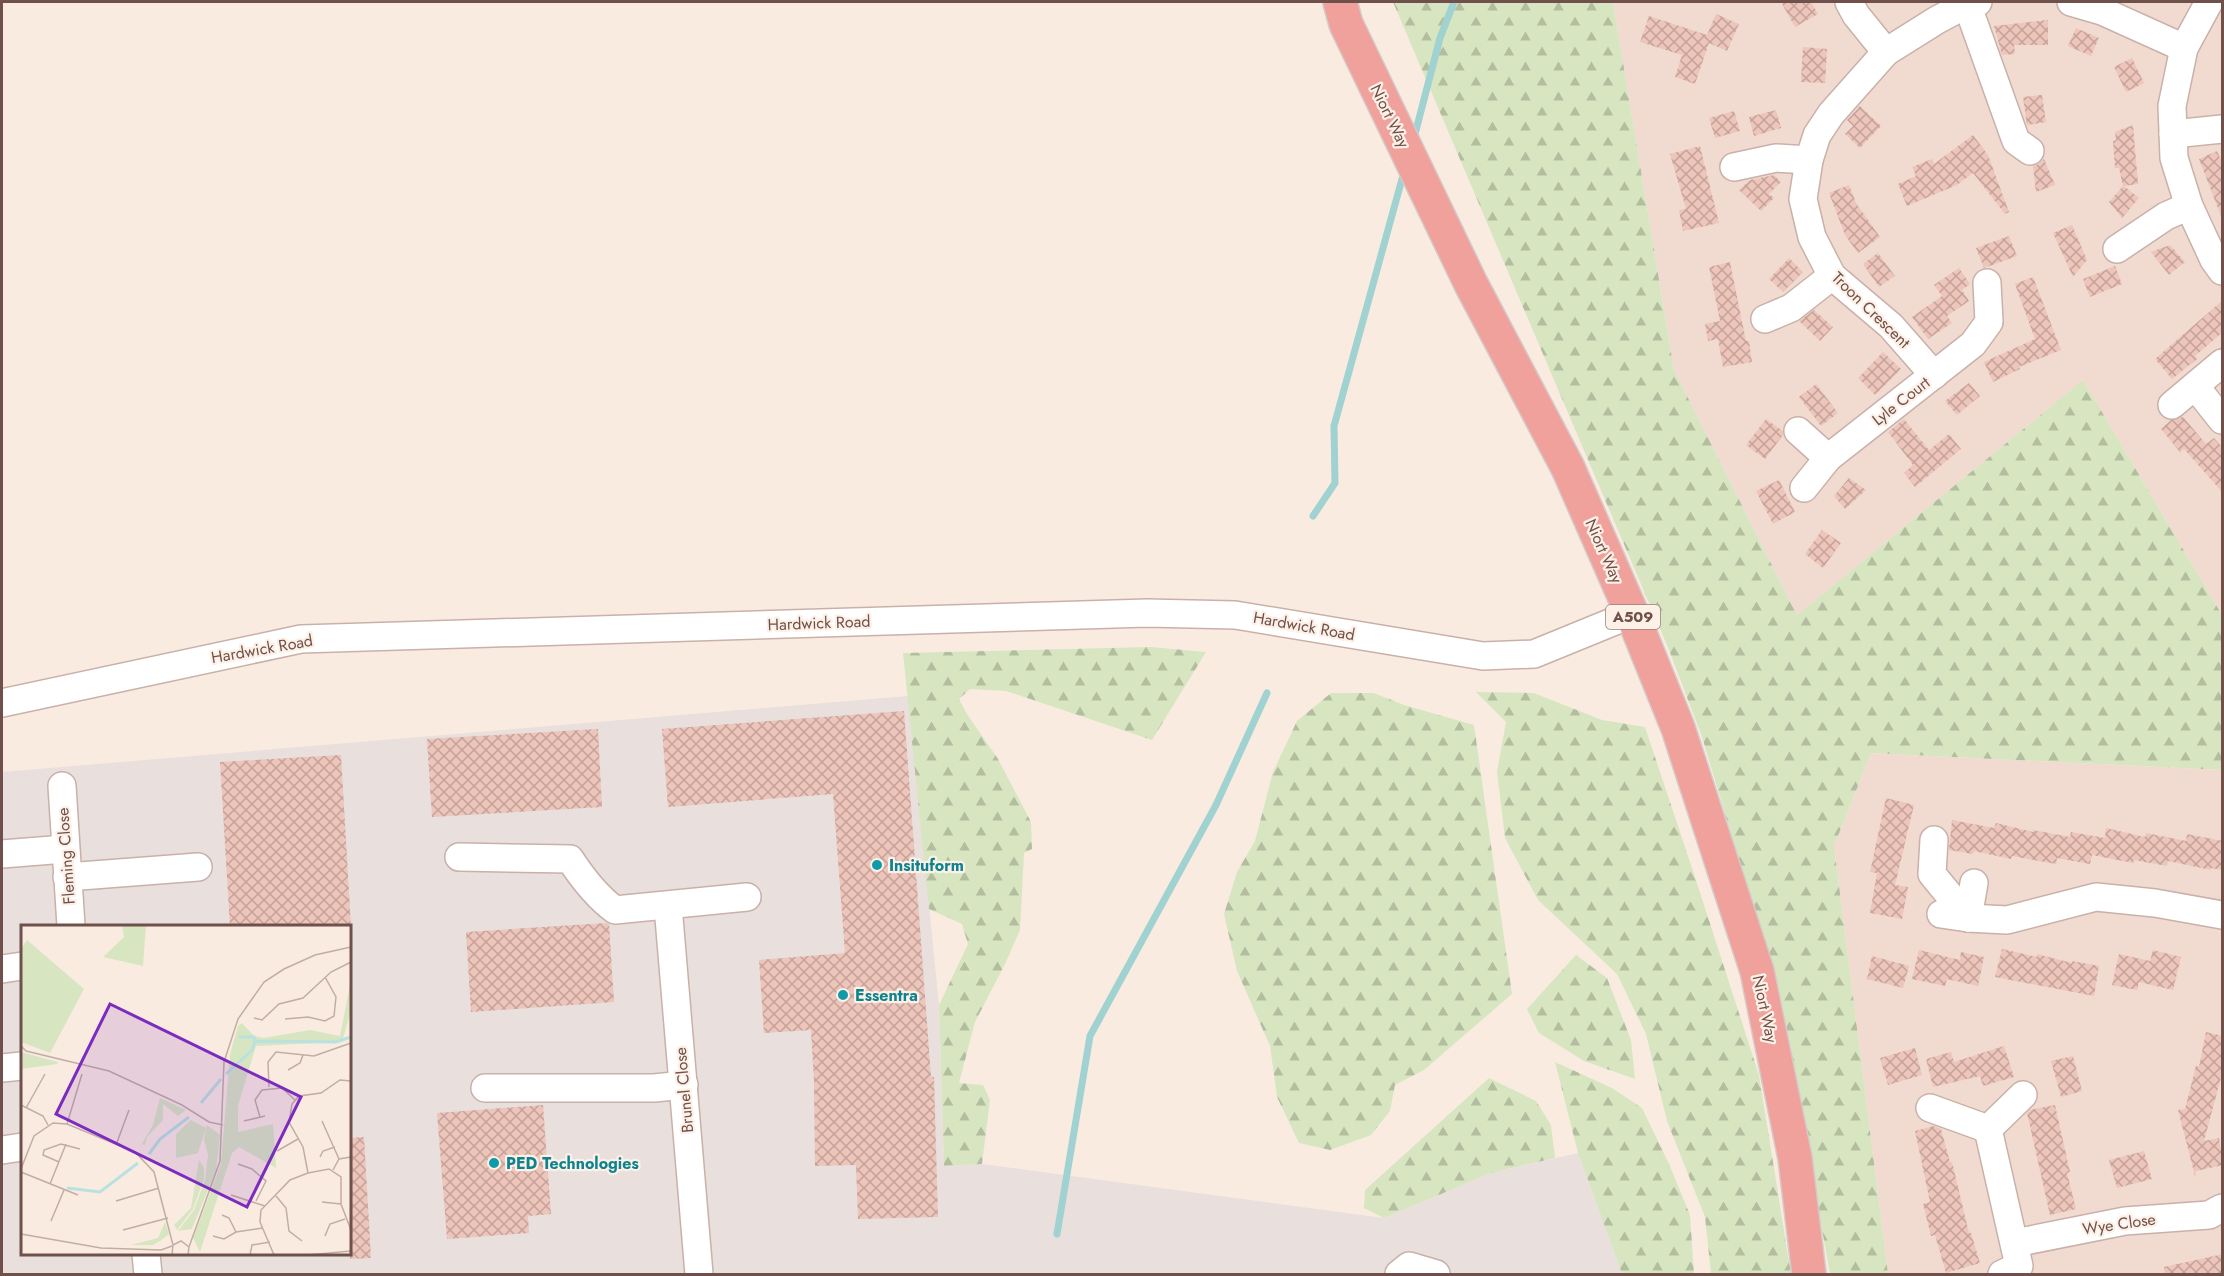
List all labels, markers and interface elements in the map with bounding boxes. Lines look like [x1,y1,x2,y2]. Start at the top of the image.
street label: Niort Way [1365,80,1416,153]
street label: Troon Crescent [1827,267,1915,353]
street label: Lyle Court [1867,371,1935,431]
street label: Niort Way [1580,515,1629,588]
road number: A509 [1606,605,1660,629]
street label: Hardwick Road [1251,606,1357,646]
street label: Hardwick Road [767,610,871,636]
street label: Hardwick Road [209,629,315,669]
street label: Fleming Close [51,807,81,905]
place label: Insituform [889,854,964,877]
marker: Insituform [870,858,884,872]
inset map [21,925,351,1255]
street label: Niort Way [1747,973,1784,1046]
place label: Essentra [855,984,918,1007]
marker: Essentra [836,988,850,1002]
street label: Brunel Close [669,1046,699,1134]
place label: PED Technologies [506,1152,639,1175]
marker: PED Technologies [487,1156,501,1170]
street label: Wye Close [2081,1207,2157,1241]

